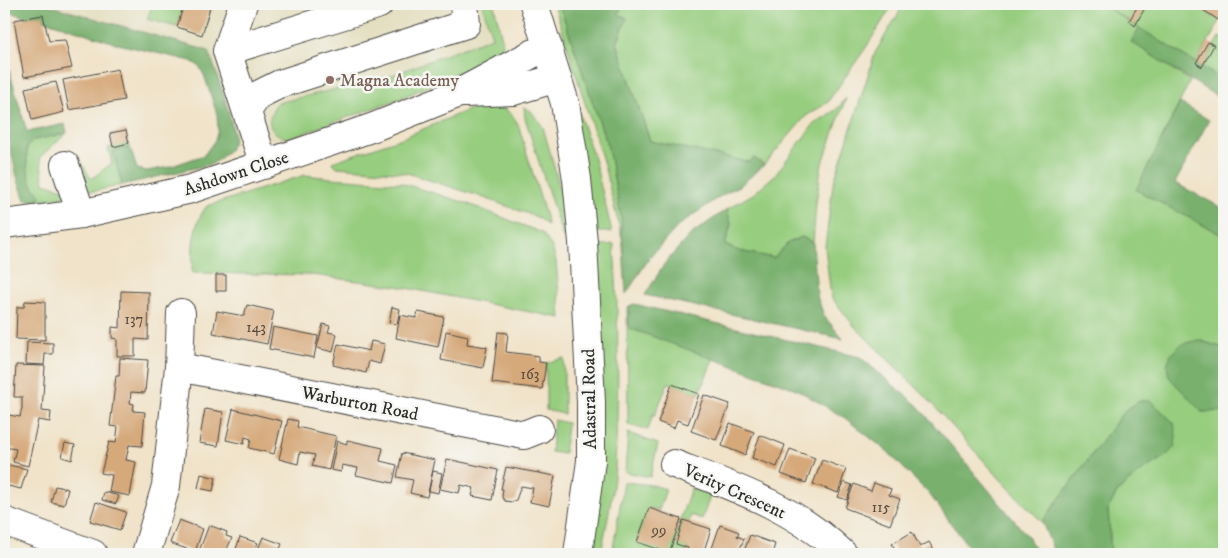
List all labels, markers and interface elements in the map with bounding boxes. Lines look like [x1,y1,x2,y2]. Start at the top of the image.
place label: Magna Academy [340,70,459,92]
marker: Magna Academy [324,74,336,86]
street label: Ashdown Close [181,147,291,201]
house number: 137 [124,310,144,329]
house number: 143 [246,318,266,337]
street label: Adastral Road [578,348,602,450]
house number: 163 [521,365,539,384]
street label: Warburton Road [298,382,420,426]
street label: Verity Crescent [679,459,789,524]
house number: 115 [872,498,891,517]
house number: 99 [651,521,666,540]

